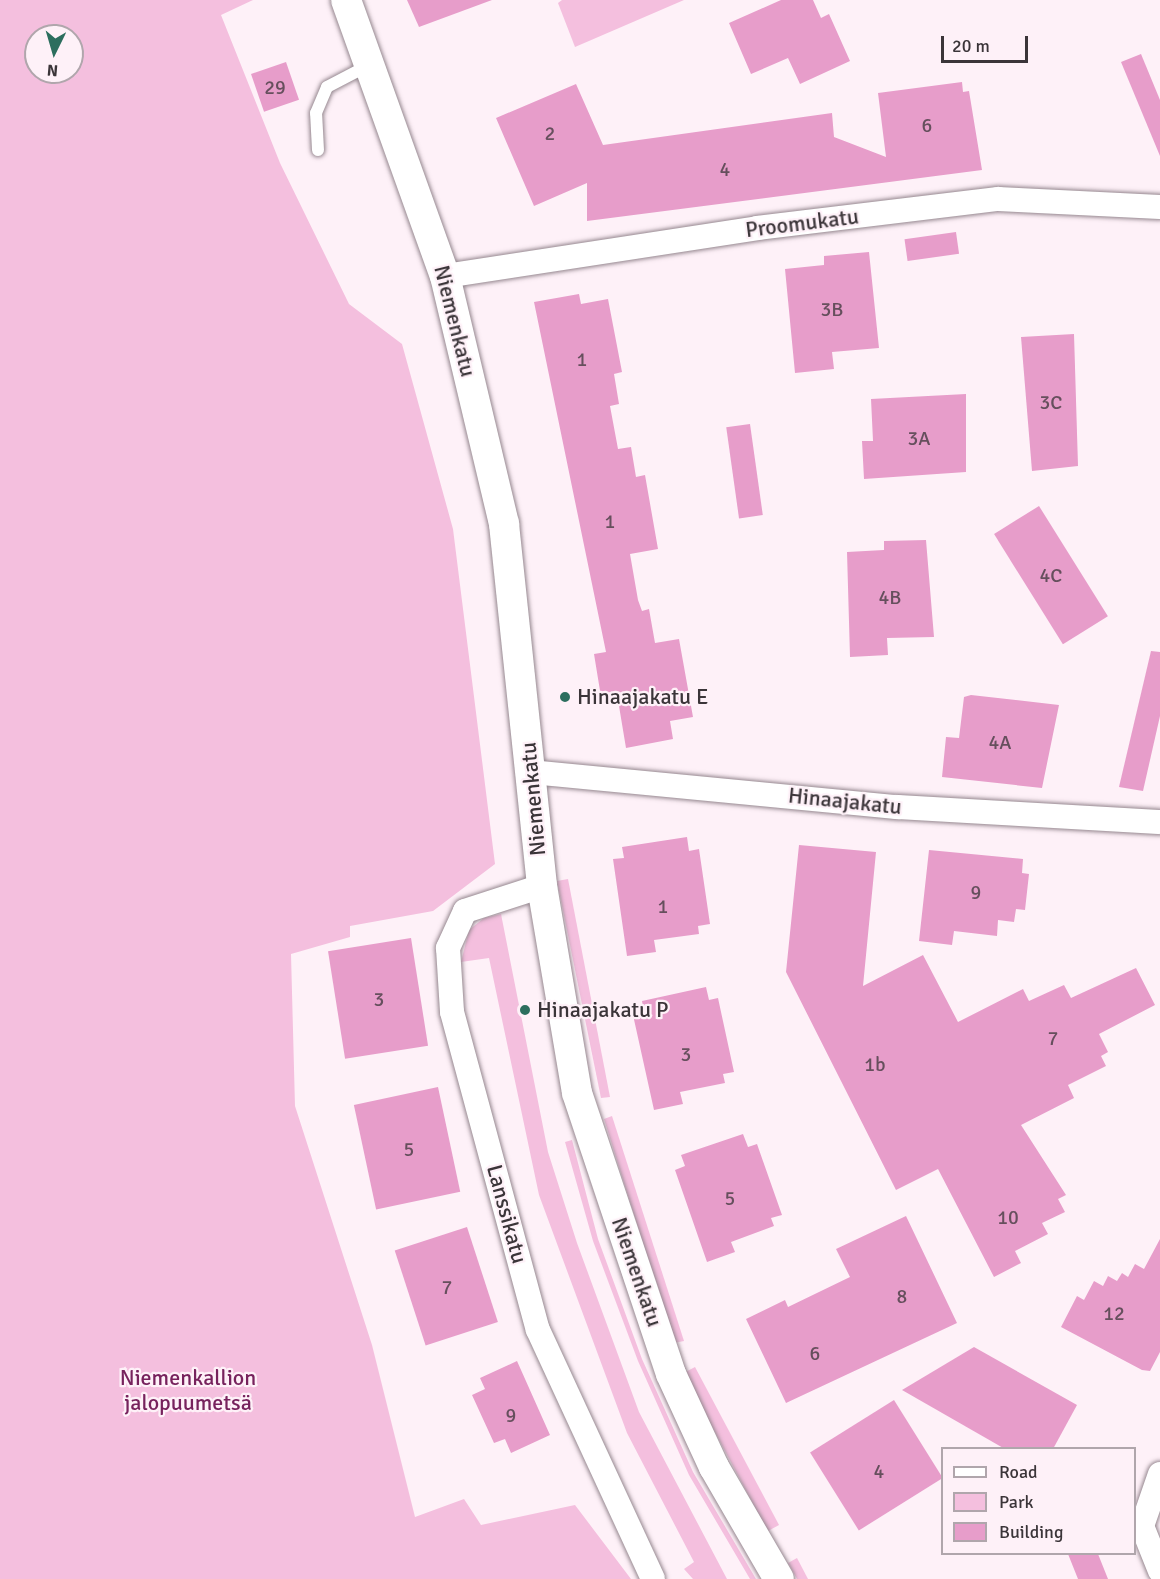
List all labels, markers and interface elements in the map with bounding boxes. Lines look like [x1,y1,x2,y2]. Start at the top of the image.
north arrow [24,24,84,84]
scale bar [944,24,1031,62]
text: 20 m [952,35,990,57]
text: N [46,59,59,80]
house number: 29 [264,75,286,99]
house number: 6 [922,113,932,137]
house number: 2 [545,121,555,145]
house number: 4 [720,157,730,181]
street label: Proomukatu [744,203,860,243]
street label: Niemenkatu [428,262,482,380]
house number: 3B [821,297,843,321]
house number: 1 [577,347,587,371]
house number: 3C [1040,390,1062,414]
house number: 3A [907,426,931,450]
house number: 1 [605,509,615,533]
house number: 4C [1040,563,1062,587]
house number: 4B [879,585,901,609]
place label: Hinaajakatu E [577,684,708,710]
marker: Hinaajakatu E [558,690,572,704]
house number: 4A [988,730,1012,754]
street label: Niemenkatu [515,741,551,857]
street label: Hinaajakatu [787,782,903,820]
house number: 9 [971,880,981,904]
house number: 1 [658,894,668,918]
house number: 3 [374,987,384,1011]
place label: Hinaajakatu P [537,997,668,1023]
marker: Hinaajakatu P [518,1003,532,1017]
house number: 7 [1048,1026,1058,1050]
house number: 3 [681,1042,691,1066]
house number: 1b [864,1052,886,1076]
house number: 5 [404,1137,414,1161]
street label: Lanssikatu [481,1162,533,1266]
house number: 5 [725,1186,735,1210]
house number: 10 [997,1205,1019,1229]
street label: Niemenkatu [606,1214,668,1330]
house number: 7 [442,1275,452,1299]
house number: 8 [897,1284,907,1308]
house number: 12 [1103,1301,1125,1325]
house number: 6 [810,1341,820,1365]
park label: Niemenkallion jalopuumetsä [120,1364,256,1416]
house number: 9 [506,1403,516,1427]
legend [941,1447,1136,1555]
house number: 4 [874,1459,884,1483]
text: Road [999,1461,1038,1483]
text: Park [999,1491,1034,1513]
text: Building [999,1521,1063,1543]

